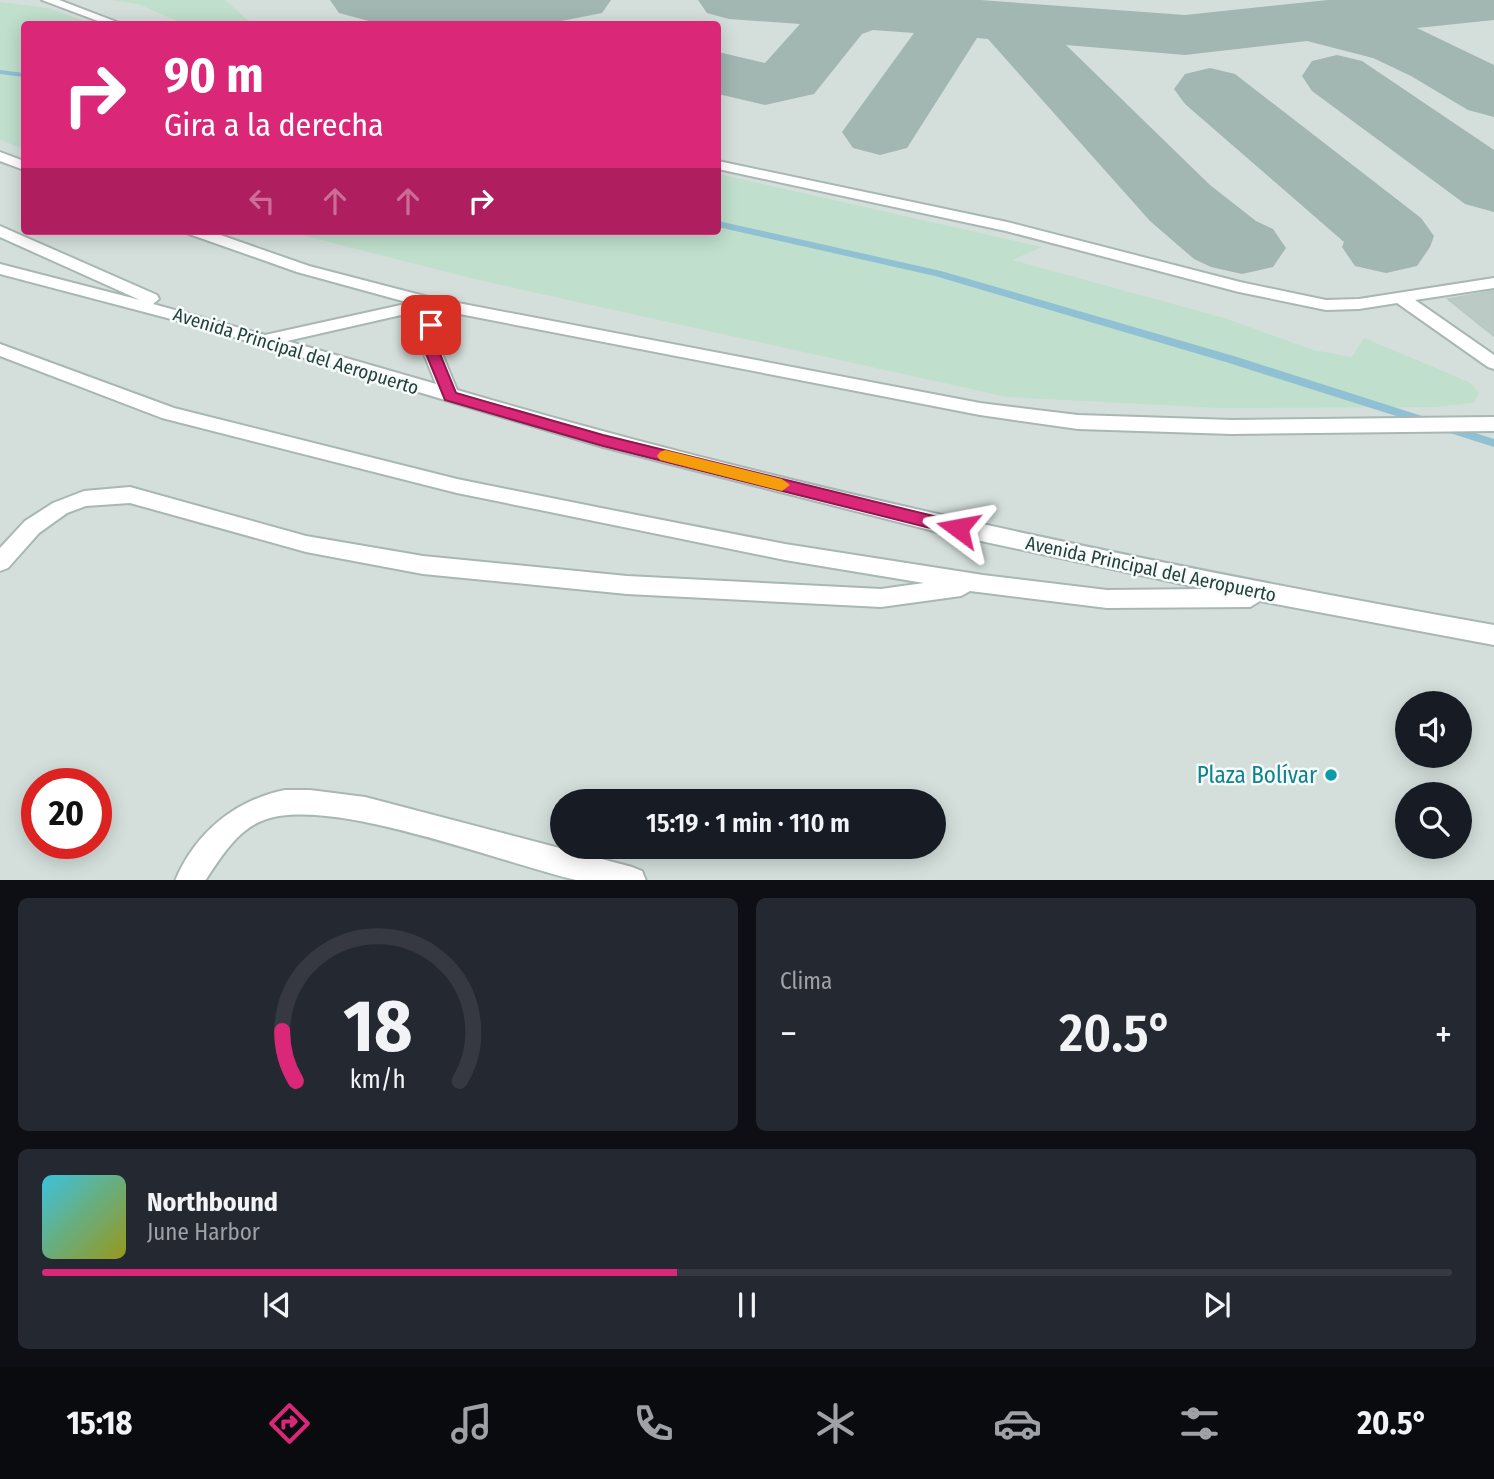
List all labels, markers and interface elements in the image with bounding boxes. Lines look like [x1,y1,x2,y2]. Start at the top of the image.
text: 90 m [164,46,264,105]
icon: right [49,49,140,140]
text: Gira a la derecha [164,106,384,144]
icon: left [243,182,281,220]
icon: ahead [316,182,354,220]
icon: ahead [389,182,427,220]
icon: right [462,182,500,220]
pin [401,295,461,355]
street label: Avenida Principal del Aeropuerto [170,303,422,399]
icon: arrive [412,306,450,344]
position arrow [921,491,995,565]
street label: Avenida Principal del Aeropuerto [1024,531,1278,607]
map controls [1395,691,1472,859]
button: sound [1395,691,1472,768]
place label: Plaza Bolívar [1197,761,1317,789]
marker: Plaza Bolívar [1323,767,1339,783]
speed limit sign: 20 [21,768,112,859]
button: search [1395,782,1472,859]
text: 15:19 · 1 min · 110 m [646,808,850,839]
text: Clima [780,967,832,995]
text: 18 [343,983,413,1070]
text: 20.5° [1059,1002,1173,1065]
text: − [780,1011,797,1057]
text: + [1435,1011,1452,1057]
text: km/h [350,1064,406,1094]
text: Northbound [147,1187,278,1218]
text: June Harbor [147,1218,260,1246]
icon: previous [258,1286,296,1324]
icon: pause [728,1286,766,1324]
icon: next [1198,1286,1236,1324]
icon: directions [265,1399,314,1448]
icon: music [447,1399,496,1448]
icon: phone [629,1399,678,1448]
icon: climate [811,1399,860,1448]
icon: car [993,1399,1042,1448]
icon: filters [1175,1399,1224,1448]
text: 15:18 [66,1404,132,1442]
text: 20.5° [1357,1404,1428,1442]

